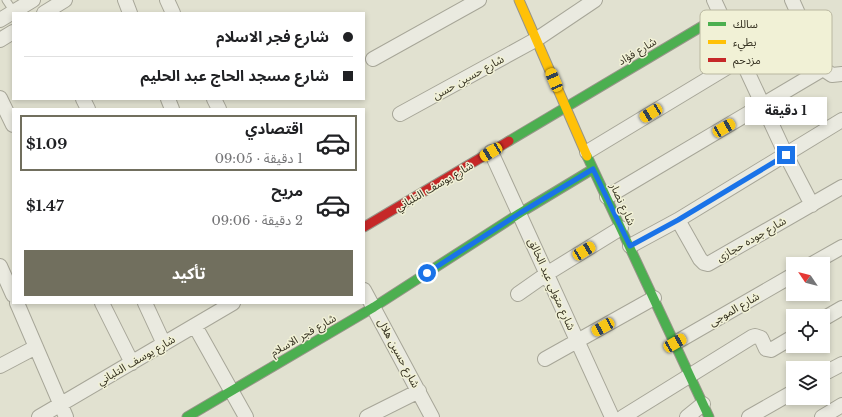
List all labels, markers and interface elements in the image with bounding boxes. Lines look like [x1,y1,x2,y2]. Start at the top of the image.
legend [700,10,832,74]
text: سالك [733,17,758,31]
text: شارع فجر الاسلام [216,27,329,46]
street label: شارع فؤاد [615,34,660,69]
text: بطيء [733,35,756,52]
street label: شارع حسين حسن [430,51,507,103]
text: مزدحم [733,53,761,69]
text: شارع مسجد الحاج عبد الحليم [141,66,329,85]
car [544,67,564,93]
callout: 1 دقيقة [745,97,827,125]
car [638,102,664,124]
text: 1 دقيقة [765,102,807,119]
car [711,117,737,139]
text: اقتصادي [245,119,303,138]
icon: car [315,125,351,161]
text: $1.09 [26,134,67,153]
car [478,141,504,163]
route end [777,146,795,164]
text: 1 دقيقة · 09:05 [215,150,303,167]
street label: شارع يوسف التلباني [392,158,477,216]
street label: شارع نصار [606,180,639,228]
text: مريح [271,181,303,200]
icon: car [315,187,351,223]
text: $1.47 [26,196,64,215]
text: 2 دقيقة · 09:06 [211,212,303,229]
street label: شارع جوده حجازى [714,213,789,265]
street label: شارع متولي عبد الخالق [523,236,579,334]
car [571,240,597,262]
button: تأكيد [24,250,353,296]
north arrow [786,257,830,301]
map controls [786,257,830,405]
route start [418,264,436,282]
street label: شارع الموجى [706,289,763,330]
button: locate [786,309,830,353]
street label: شارع فجر الاسلام [268,310,339,360]
street label: شارع حسين هلال [374,316,423,391]
car [590,316,616,338]
street label: شارع يوسف التلباني [94,332,179,390]
car [662,332,688,354]
button: layers [786,361,830,405]

